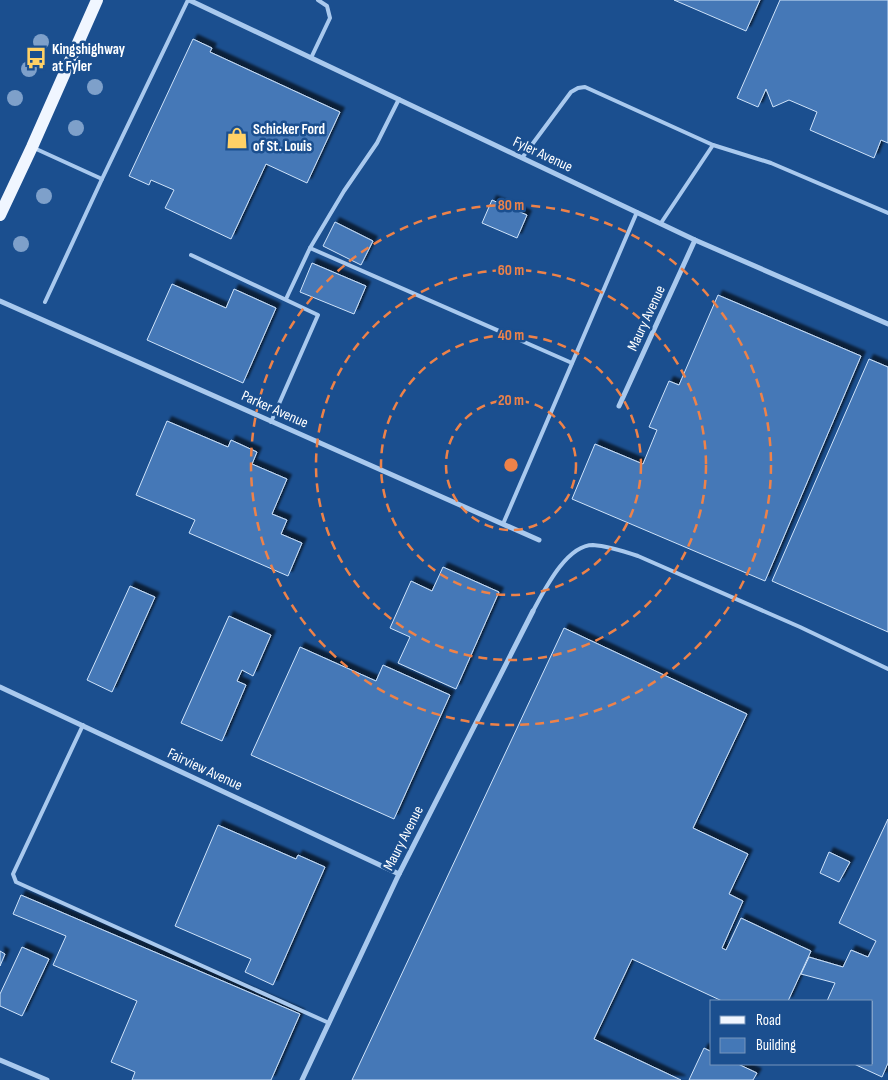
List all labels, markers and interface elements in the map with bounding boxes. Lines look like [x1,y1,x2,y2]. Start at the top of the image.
place label: Kingshighway at Fyler [52,40,126,76]
bus stop icon: Kingshighway at Fyler [23,45,49,71]
place label: Schicker Ford of St. Louis [253,120,325,156]
shop icon: Schicker Ford of St. Louis [224,125,250,151]
street label: Fyler Avenue [510,132,576,177]
text: 80 m [498,196,524,215]
text: 60 m [498,261,524,280]
street label: Maury Avenue [623,282,670,354]
text: 40 m [498,326,524,345]
street label: Parker Avenue [238,386,311,433]
text: 20 m [498,391,524,410]
centre of rings [502,456,520,474]
street label: Fairview Avenue [164,744,245,795]
street label: Maury Avenue [379,803,428,874]
legend [710,1000,873,1065]
text: Road [756,1011,781,1030]
text: Building [756,1036,796,1055]

